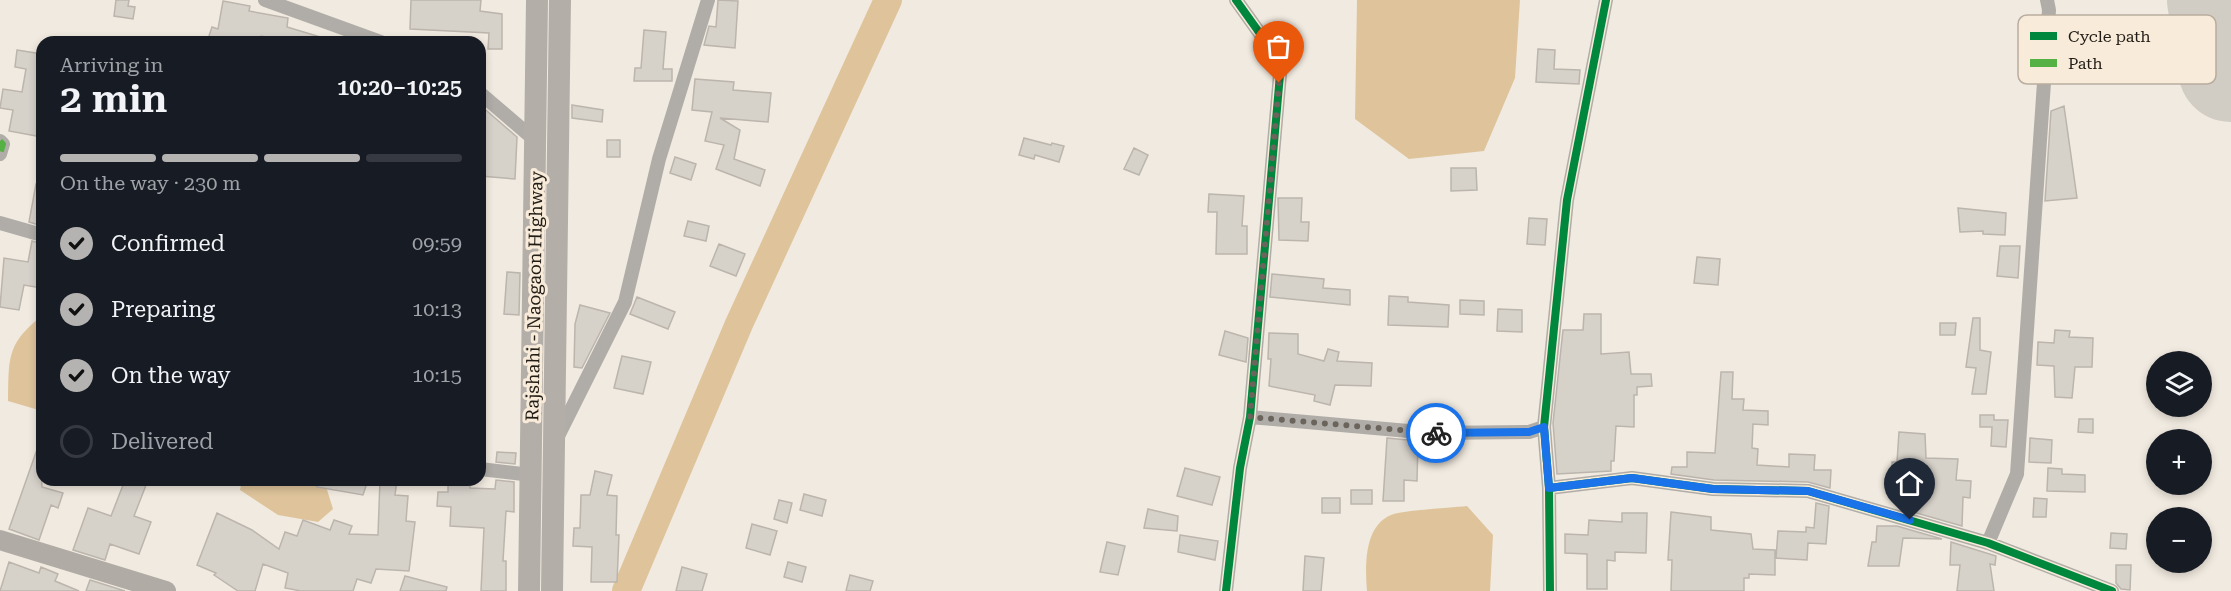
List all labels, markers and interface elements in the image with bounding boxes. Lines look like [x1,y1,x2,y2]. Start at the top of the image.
legend [2018,15,2216,84]
pin [1253,21,1304,83]
text: Cycle path [2068,27,2151,46]
icon: bag [1262,30,1295,63]
text: Arriving in [60,53,163,77]
text: Path [2068,54,2103,73]
text: 10:20–10:25 [337,75,462,100]
text: 2 min [60,76,167,122]
street label: Rajshahi - Naogaon Highway [521,170,547,421]
text: On the way · 230 m [60,171,241,195]
icon: check [60,227,93,260]
text: Confirmed [111,231,225,256]
text: 09:59 [412,231,462,255]
icon: check [60,293,93,326]
text: Preparing [111,297,215,322]
text: 10:13 [412,297,462,321]
map controls [2146,351,2212,573]
button: layers [2146,351,2212,417]
icon: check [60,359,93,392]
text: On the way [111,363,231,388]
text: 10:15 [412,363,462,387]
courier [1406,403,1466,463]
icon: bike [1420,417,1453,450]
text: Delivered [111,429,213,454]
button: + [2146,429,2212,495]
pin [1884,458,1935,520]
icon: home [1893,467,1926,500]
button: − [2146,507,2212,573]

